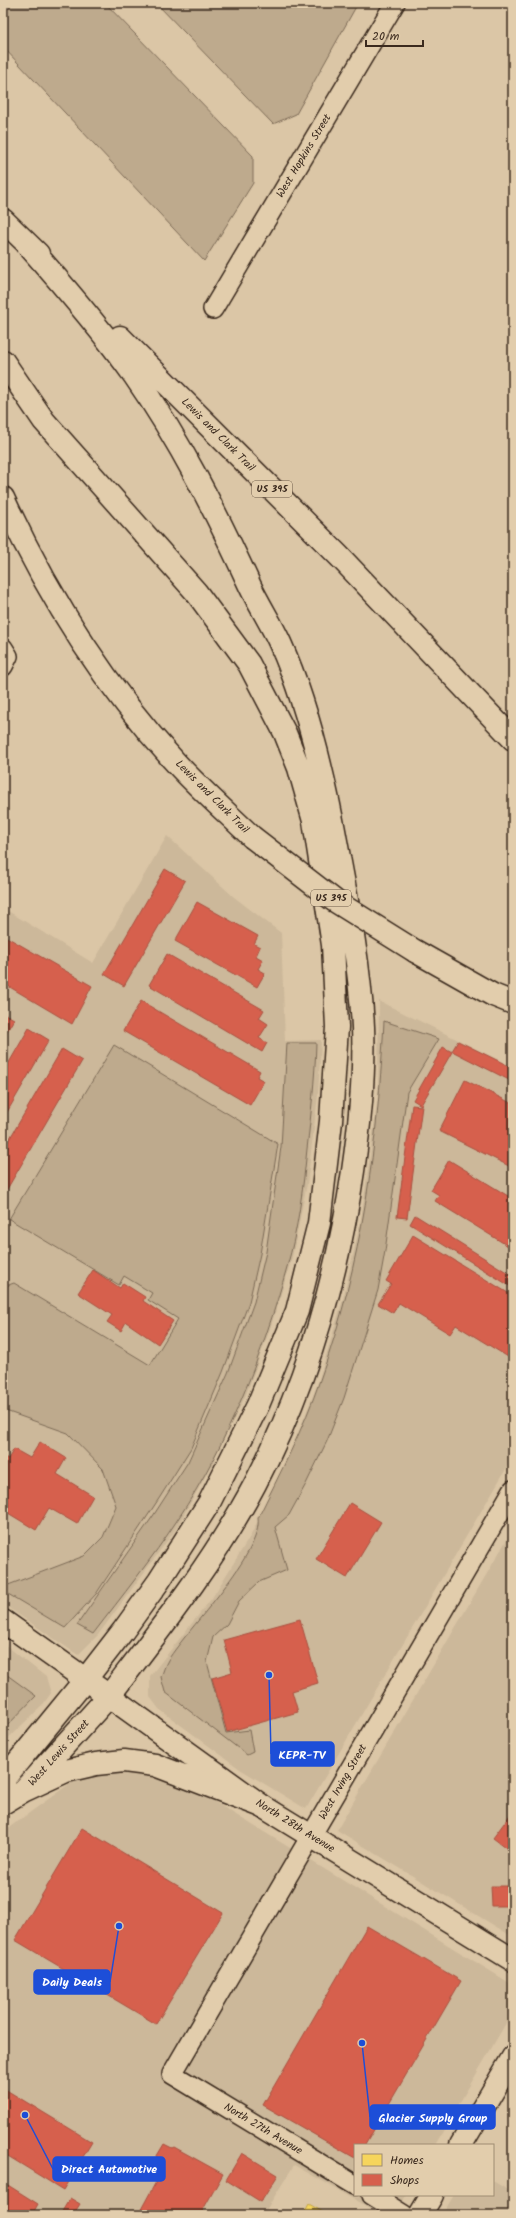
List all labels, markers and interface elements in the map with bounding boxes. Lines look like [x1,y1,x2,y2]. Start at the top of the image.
scale bar [366,22,423,48]
text: 20 m [372,27,400,46]
street label: West Hopkins Street [272,110,337,201]
street label: Lewis and Clark Trail [177,394,259,476]
road number: US 395 [252,481,292,497]
street label: Lewis and Clark Trail [171,756,253,838]
road number: US 395 [311,890,351,906]
street label: West Lewis Street [24,1715,95,1791]
street label: West Irving Street [314,1740,372,1823]
callout: KEPR-TV [271,1742,334,1766]
text: KEPR-TV [279,1746,327,1765]
street label: North 28th Avenue [252,1794,338,1858]
callout: Daily Deals [34,1970,110,1994]
text: Daily Deals [42,1973,102,1992]
street label: North 27th Avenue [220,2098,306,2160]
callout: Glacier Supply Group [370,2105,495,2129]
text: Glacier Supply Group [379,2109,488,2128]
legend [354,2144,494,2196]
text: Homes [390,2151,424,2170]
callout: Direct Automotive [53,2157,165,2181]
text: Direct Automotive [61,2160,157,2179]
text: Shops [390,2171,419,2190]

